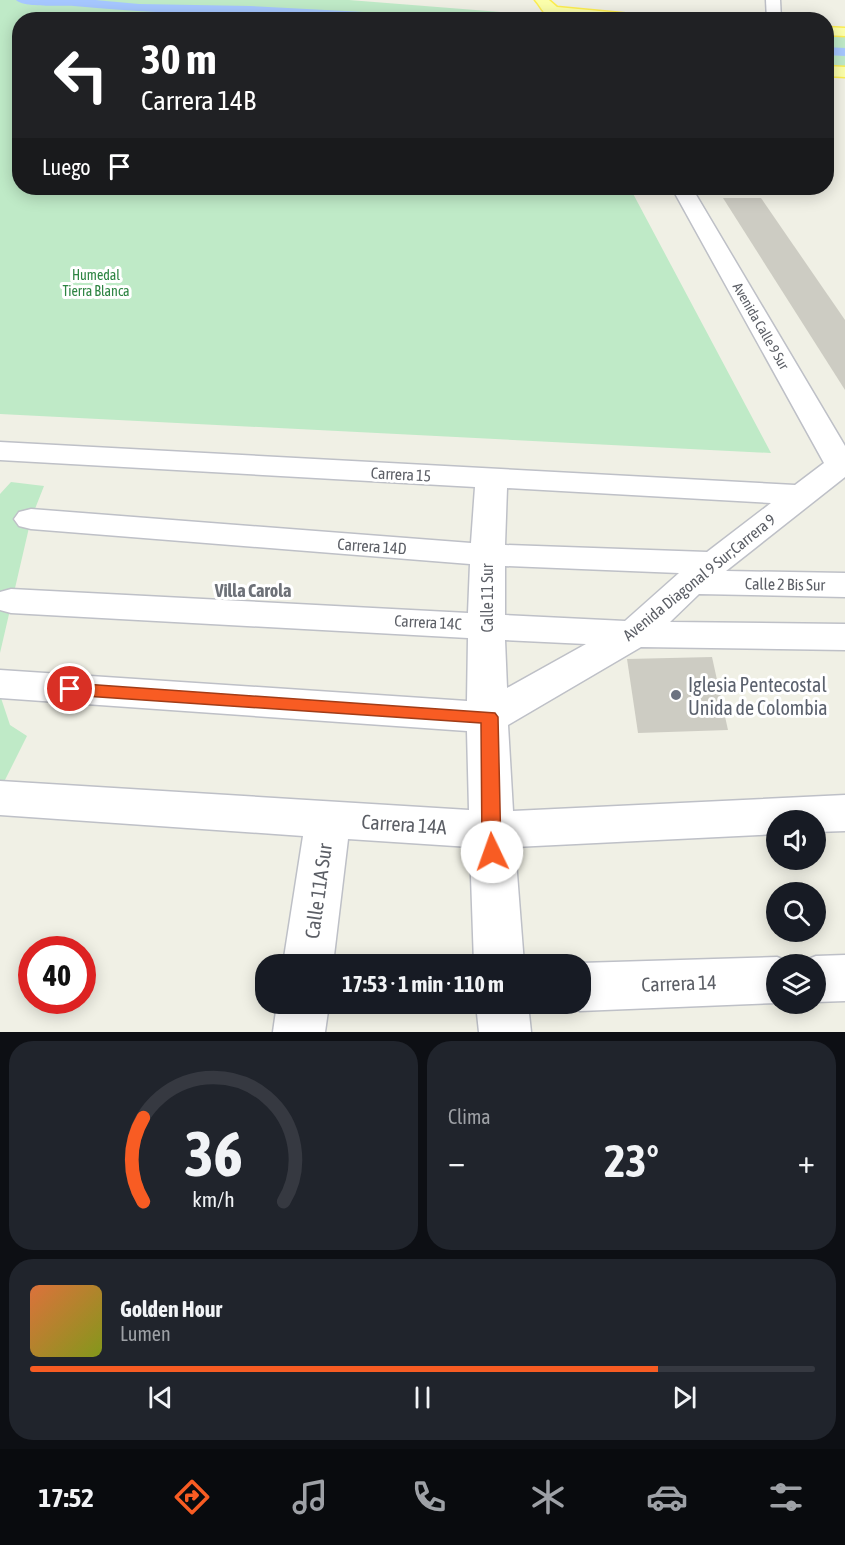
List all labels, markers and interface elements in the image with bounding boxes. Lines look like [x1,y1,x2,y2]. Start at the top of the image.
text: 30 m [141,35,216,83]
icon: left [42,36,120,114]
text: Carrera 14B [141,85,256,116]
icon: arrive [103,150,136,183]
text: Luego [42,154,91,180]
park label: Humedal Tierra Blanca [62,267,130,299]
street label: Avenida Calle 9 Sur [730,280,793,373]
street label: Carrera 15 [370,463,432,485]
street label: Avenida Diagonal 9 Sur;Carrera 9 [619,510,779,645]
street label: Carrera 14D [337,535,407,557]
street label: Calle 11 Sur [478,563,496,632]
street label: Calle 2 Bis Sur [745,574,826,594]
district label: Villa Carola [214,580,291,601]
street label: Carrera 14C [394,611,462,633]
pin [44,663,95,714]
icon: arrive [53,672,86,705]
place label: Iglesia Pentecostal Unida de Colombia [688,673,828,719]
marker: Iglesia Pentecostal Unida de Colombia [669,688,683,702]
street label: Carrera 14A [361,810,448,838]
map controls [766,810,826,1014]
button: sound [766,810,826,870]
position arrow [460,820,524,884]
street label: Calle 11A Sur [300,841,336,940]
button: search [766,882,826,942]
speed limit sign: 40 [18,936,96,1014]
button: layers [766,954,826,1014]
street label: Carrera 14 [641,970,717,996]
text: 17:53 · 1 min · 110 m [342,971,504,997]
text: Clima [448,1105,491,1128]
text: 36 [184,1118,243,1189]
text: 23° [604,1135,659,1187]
text: − [448,1142,465,1180]
text: + [798,1142,815,1180]
text: km/h [192,1188,235,1213]
text: Golden Hour [120,1296,222,1322]
text: Lumen [120,1322,171,1345]
icon: previous [144,1381,177,1414]
icon: pause [406,1381,439,1414]
icon: next [668,1381,701,1414]
icon: directions [171,1476,213,1518]
icon: music [289,1476,331,1518]
icon: phone [408,1476,450,1518]
icon: climate [527,1476,569,1518]
icon: car [646,1476,688,1518]
icon: filters [765,1476,807,1518]
text: 17:52 [38,1482,94,1513]

